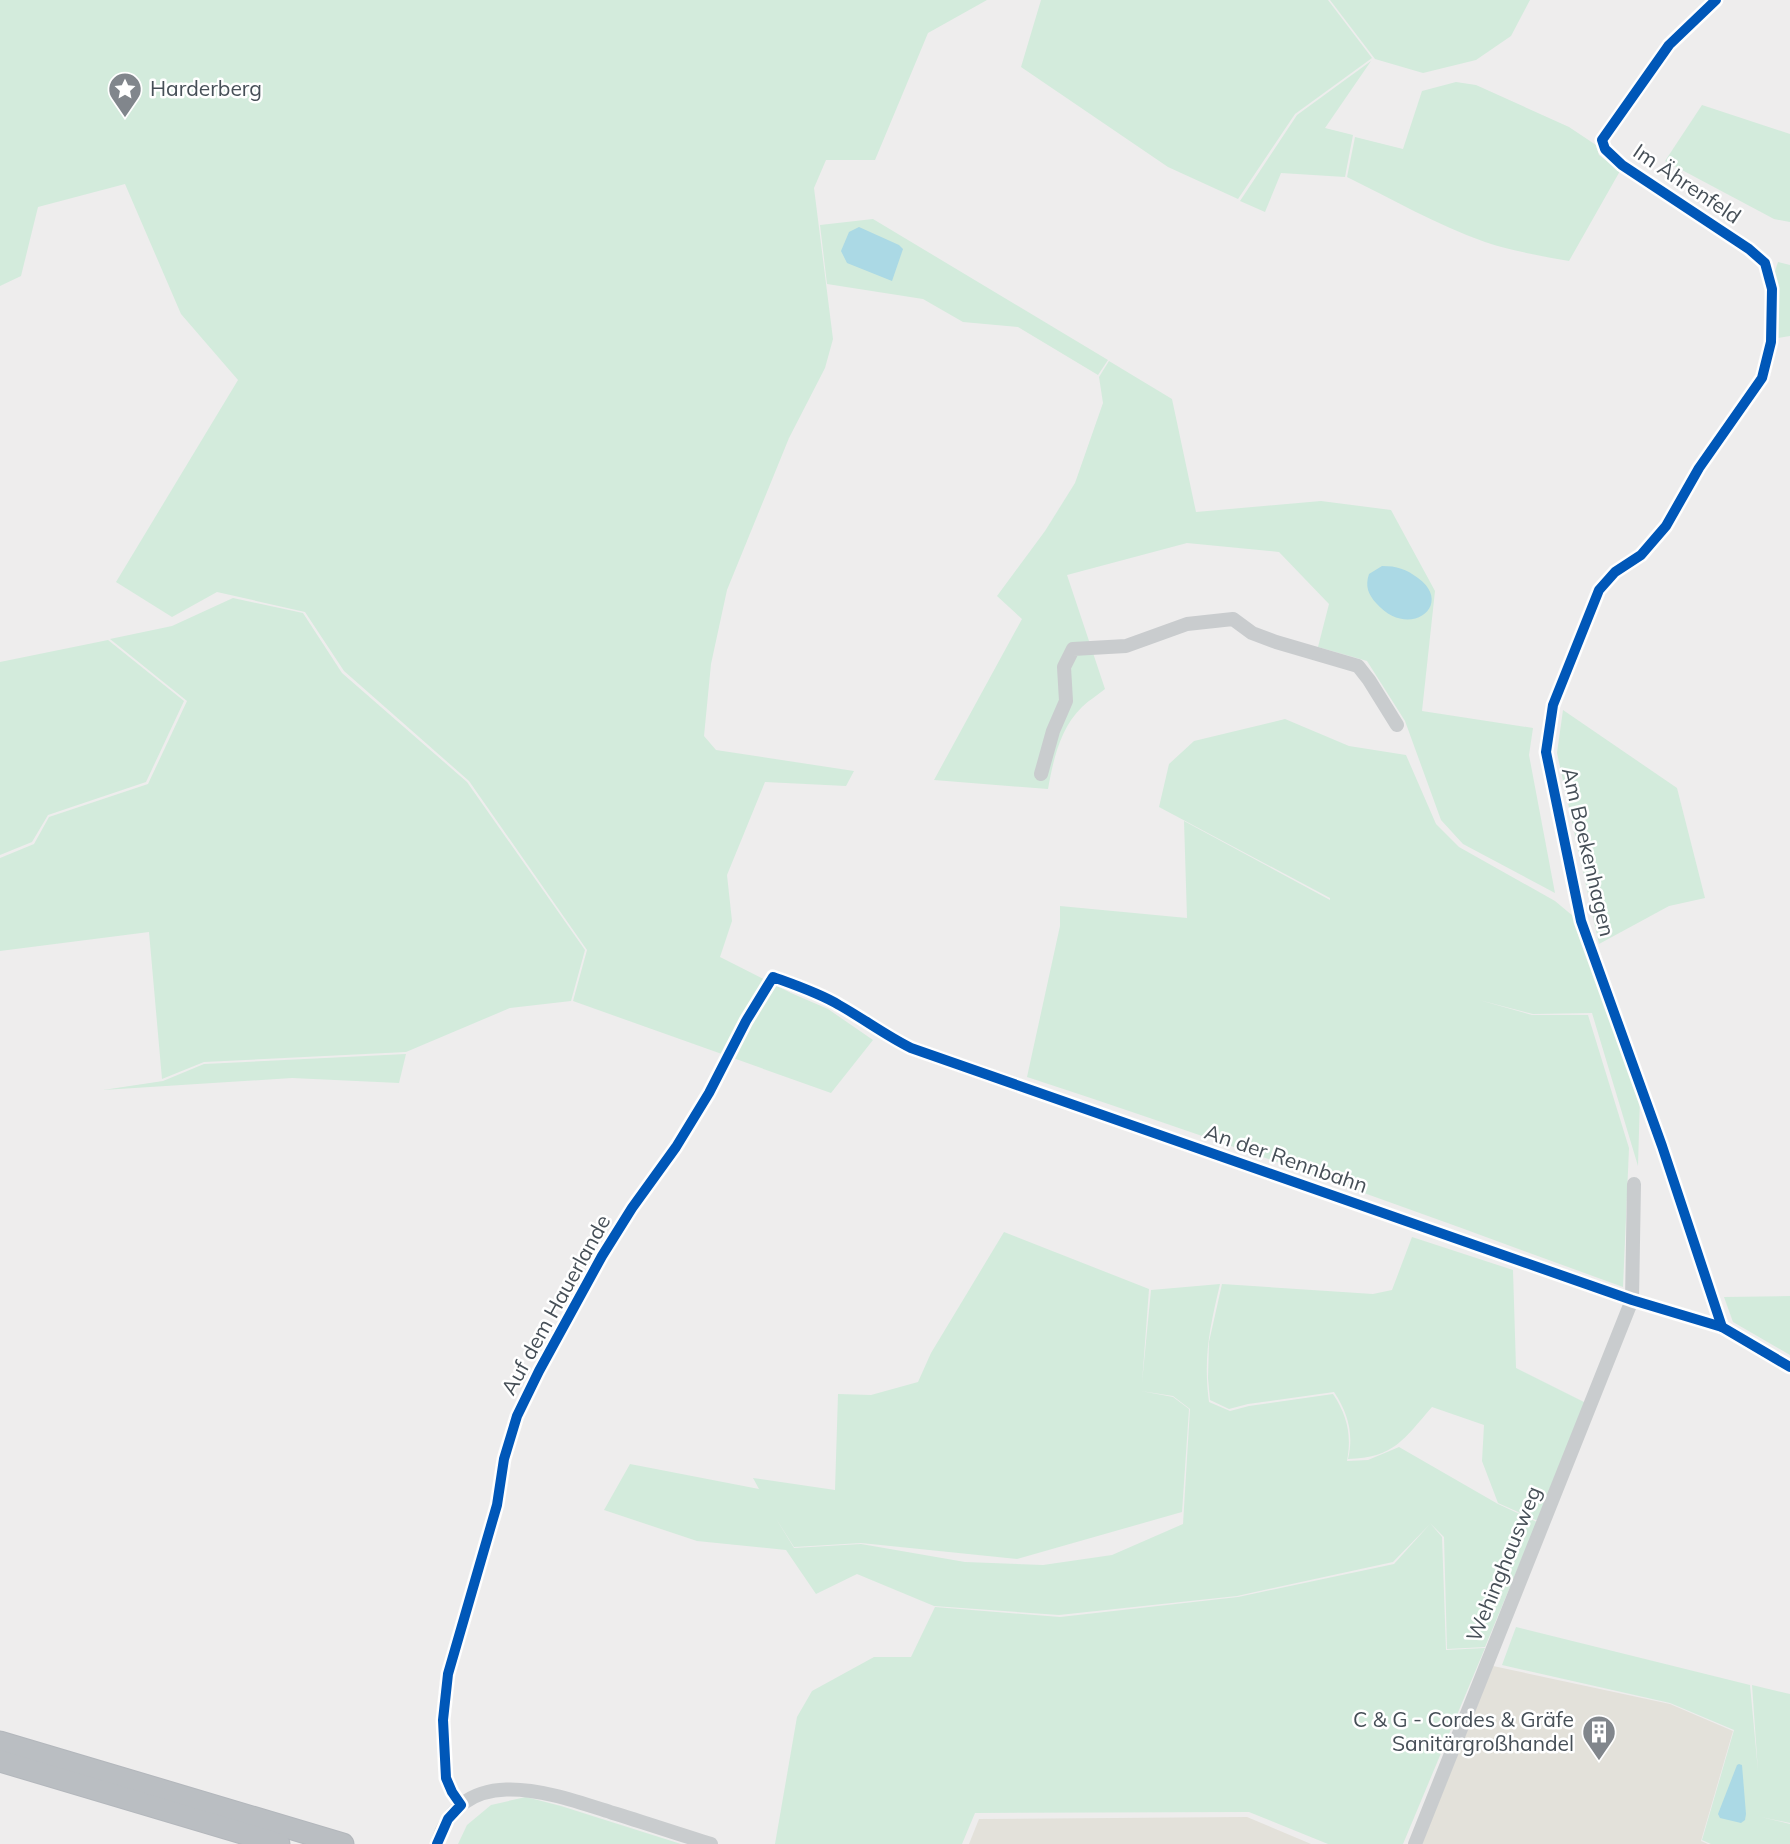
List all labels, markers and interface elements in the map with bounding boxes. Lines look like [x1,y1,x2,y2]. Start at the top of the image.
place icon: Harderberg [106,70,144,119]
place label: Harderberg [150,75,262,101]
street label: Im Ährenfeld [1629,138,1746,229]
street label: Am Boekenhagen [1557,765,1621,939]
street label: An der Rennbahn [1201,1118,1371,1198]
street label: Auf dem Hauerlande [495,1210,615,1399]
street label: Wehinghausweg [1460,1482,1546,1645]
place label: C & G - Cordes & Gräfe Sanitärgroßhandel [1353,1706,1574,1756]
building icon: C & G - Cordes & Gräfe Sanitärgroßhandel [1580,1713,1618,1762]

